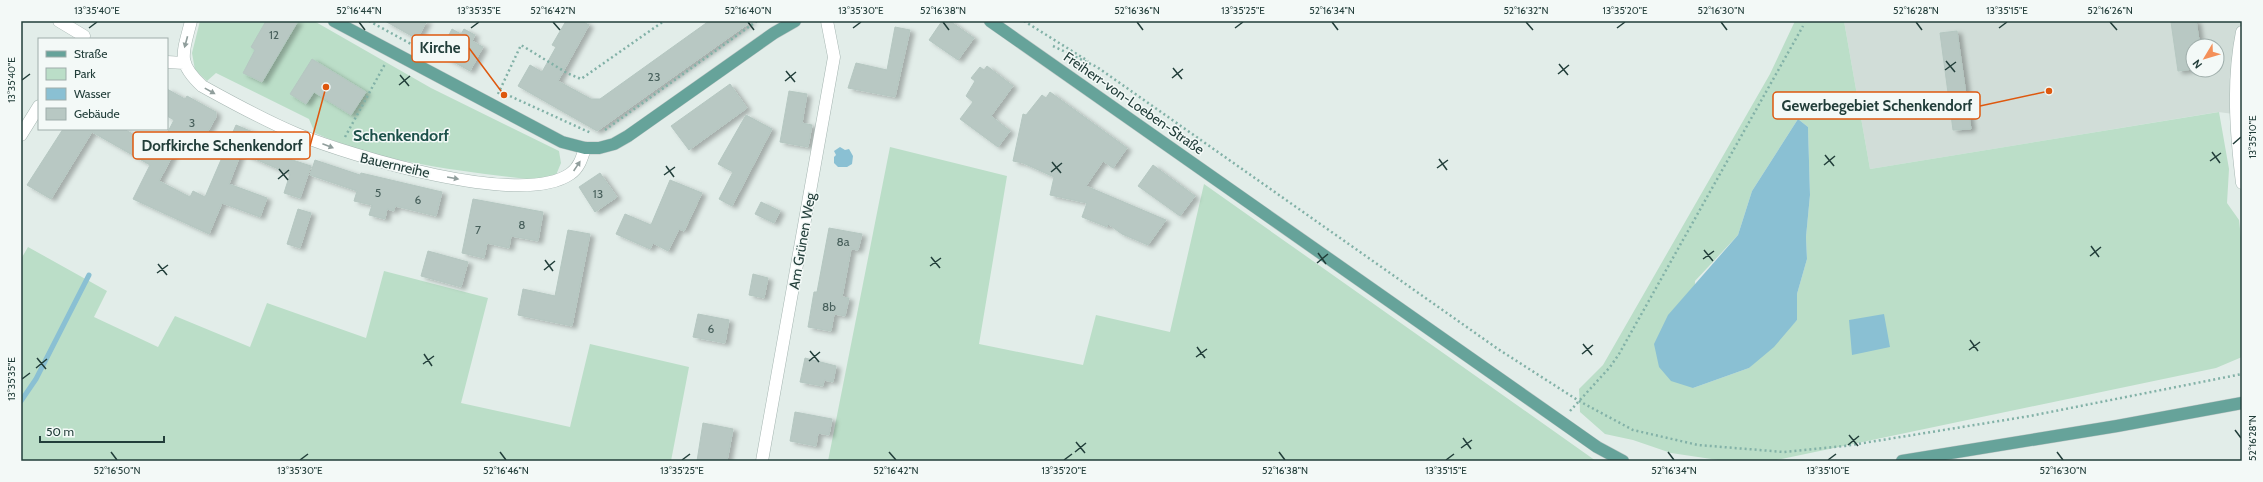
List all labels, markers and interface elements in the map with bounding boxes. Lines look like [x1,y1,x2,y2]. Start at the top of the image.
text: 13°35'40"E [74,4,120,17]
text: 52°16'44"N [336,4,382,17]
text: 13°35'35"E [457,4,501,17]
text: 52°16'42"N [530,4,576,17]
text: 52°16'40"N [724,4,772,17]
text: 13°35'30"E [838,4,884,17]
text: 52°16'38"N [920,4,966,17]
text: 52°16'36"N [1114,4,1160,17]
text: 13°35'25"E [1221,4,1265,17]
text: 52°16'34"N [1309,4,1355,17]
text: 52°16'32"N [1503,4,1549,17]
text: 13°35'20"E [1602,4,1648,17]
text: 52°16'30"N [1698,4,1744,17]
text: 52°16'28"N [1893,4,1939,17]
text: 13°35'15"E [1986,4,2028,17]
text: 52°16'26"N [2087,4,2133,17]
house number: 12 [269,27,279,42]
callout: Kirche [412,35,469,62]
one-way arrow [183,36,189,48]
legend [38,38,168,130]
north arrow [2185,38,2225,78]
text: Kirche [419,39,461,57]
text: Straße [74,46,107,61]
street label: Freiherr-von-Loeben-Straße [1060,48,1208,158]
text: 13°35'40"E [5,57,18,103]
text: N [2189,57,2205,72]
text: Park [74,66,96,81]
house number: 23 [648,69,660,84]
text: Wasser [74,86,111,101]
one-way arrow [204,87,216,94]
callout: Gewerbegebiet Schenkendorf [1773,92,1980,119]
text: Gewerbegebiet Schenkendorf [1782,97,1972,115]
text: Gebäude [74,106,120,121]
house number: 3 [189,115,195,130]
text: 13°35'10"E [2246,115,2259,159]
district label: Schenkendorf [353,126,450,145]
callout: Dorfkirche Schenkendorf [133,132,310,159]
text: Dorfkirche Schenkendorf [141,137,303,155]
one-way arrow [322,143,334,149]
street label: Bauernreihe [358,148,432,182]
one-way arrow [573,161,580,172]
one-way arrow [447,175,460,181]
house number: 5 [375,185,381,200]
house number: 13 [593,186,603,201]
street label: Am Grünen Weg [785,190,820,291]
house number: 6 [415,192,422,207]
house number: 8 [518,217,526,232]
house number: 7 [475,222,481,237]
house number: 8a [836,234,850,249]
house number: 8b [822,299,836,314]
house number: 6 [708,321,715,336]
text: 13°35'35"E [5,357,18,401]
text: 52°16'28"N [2246,415,2259,461]
scale bar [40,418,164,444]
text: 50 m [46,424,74,439]
text: 52°16'50"N [94,464,140,477]
text: 13°35'30"E [277,464,323,477]
text: 52°16'46"N [483,464,529,477]
text: 13°35'25"E [660,464,704,477]
text: 52°16'42"N [873,464,919,477]
text: 13°35'20"E [1041,464,1087,477]
text: 52°16'38"N [1262,464,1308,477]
text: 13°35'15"E [1425,464,1467,477]
text: 52°16'34"N [1651,464,1697,477]
text: 13°35'10"E [1806,464,1850,477]
text: 52°16'30"N [2040,464,2086,477]

